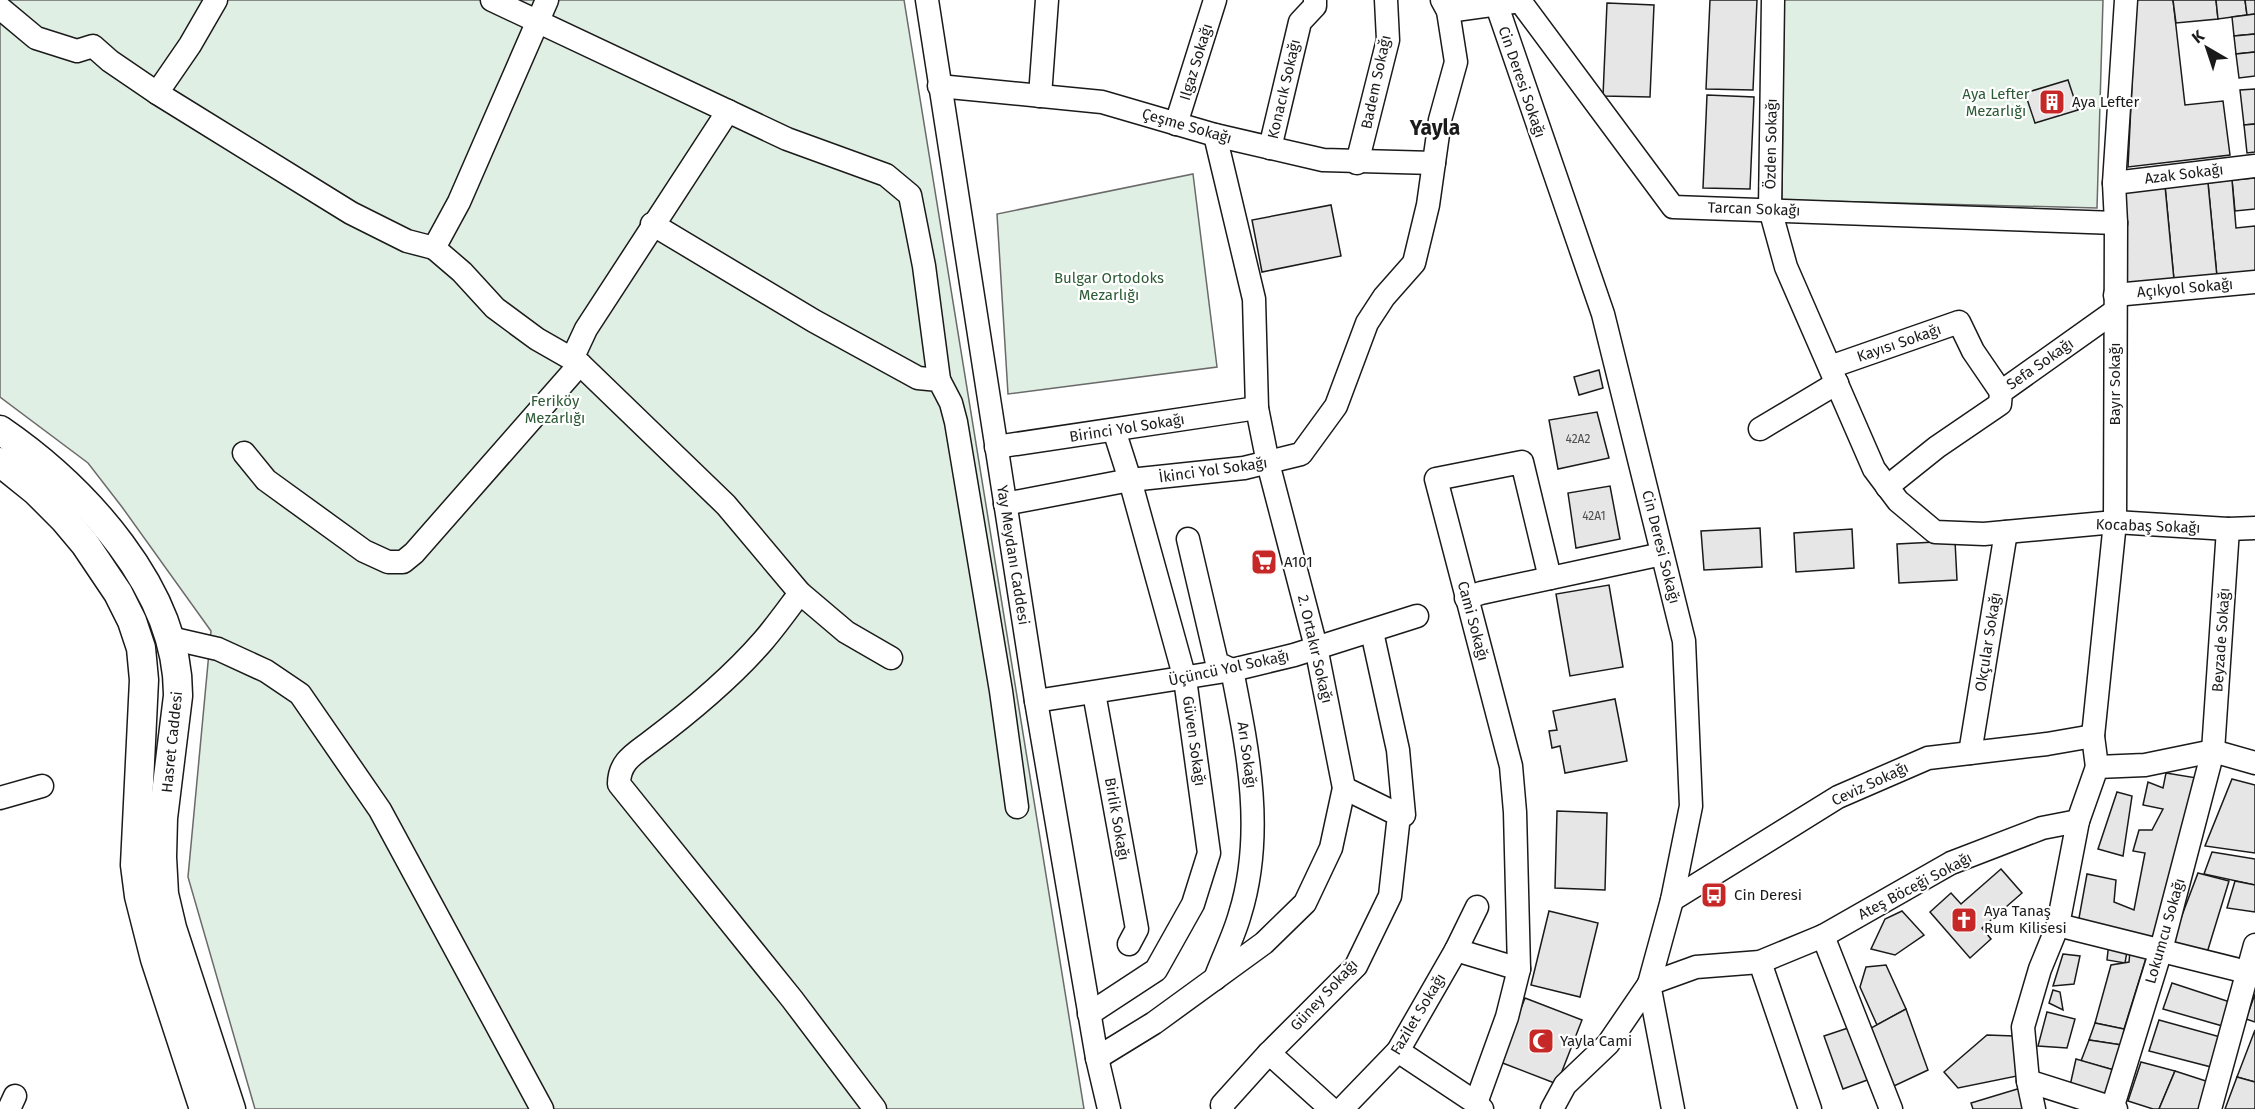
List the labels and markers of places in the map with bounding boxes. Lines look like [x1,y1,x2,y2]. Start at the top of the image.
building icon: Aya Lefter [2037,87,2067,117]
place label: Aya Lefter [2072,93,2140,111]
supermarket icon: A101 [1249,547,1279,577]
place label: A101 [1284,553,1313,571]
bus stop icon: Cin Deresi [1699,880,1729,910]
place label: Cin Deresi [1734,886,1802,904]
place label: Aya Tanaş Rum Kilisesi [1984,902,2067,937]
church icon: Aya Tanaş Rum Kilisesi [1949,905,1979,935]
mosque icon: Yayla Cami [1526,1026,1556,1056]
place label: Yayla Cami [1560,1032,1632,1050]

